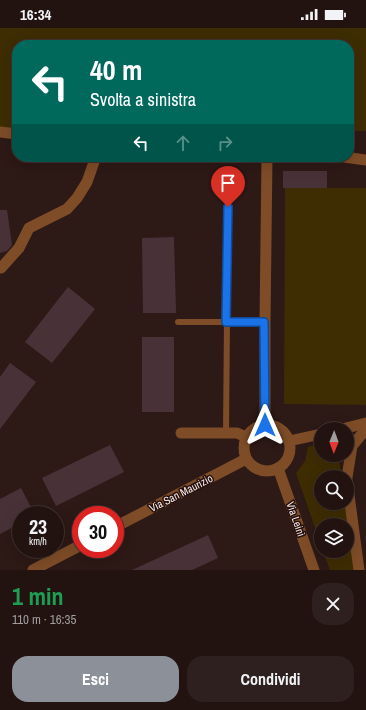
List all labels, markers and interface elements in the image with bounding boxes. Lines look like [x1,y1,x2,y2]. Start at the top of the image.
text: 16:34 [20,4,51,25]
text: 40 m [90,51,142,89]
icon: left [24,56,76,108]
text: Svolta a sinistra [90,87,196,112]
icon: left [130,132,152,154]
icon: ahead [172,132,194,154]
icon: right [214,132,236,154]
pin [211,166,245,207]
icon: arrive [217,172,239,194]
position arrow [244,404,286,446]
north arrow [314,422,354,462]
map controls [314,422,354,558]
button: search [314,470,354,510]
street label: Via San Maurizio [147,471,215,515]
street label: Via Leinì [284,500,308,538]
speed limit sign: 30 [72,506,124,558]
text: 23 [29,513,47,540]
button: layers [314,518,354,558]
text: km/h [29,535,47,548]
text: 1 min [12,580,63,612]
button: close [312,583,354,625]
text: 110 m · 16:35 [12,611,76,628]
button: Esci [12,656,179,702]
button: Condividi [187,656,354,702]

